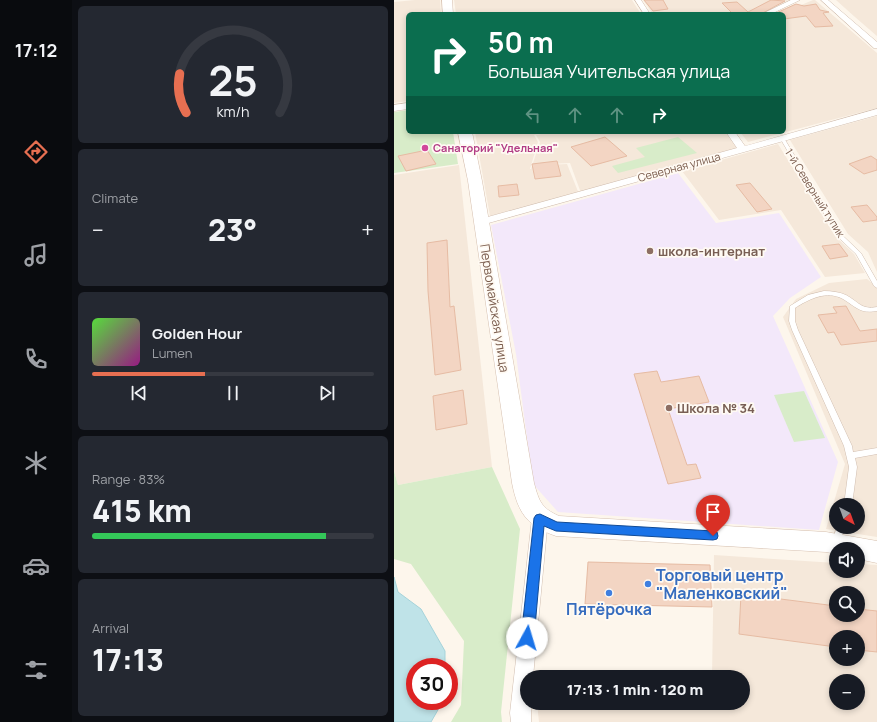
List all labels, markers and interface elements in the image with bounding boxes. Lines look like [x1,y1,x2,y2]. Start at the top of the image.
text: 50 m [488,23,554,61]
icon: right [422,28,474,80]
text: 17:12 [15,38,57,62]
text: 25 [208,51,258,107]
text: Большая Учительская улица [488,59,730,83]
text: km/h [216,101,250,120]
icon: left [522,104,544,126]
icon: ahead [564,104,586,126]
icon: ahead [606,104,628,126]
icon: right [648,104,670,126]
icon: directions [22,138,50,166]
place label: Санаторий "Удельная" [433,140,558,155]
marker: Санаторий "Удельная" [420,143,430,153]
street label: 1-й Северный тупик [782,145,849,240]
street label: Северная улица [636,148,722,185]
text: Climate [92,189,138,207]
text: 23° [208,209,257,250]
text: − [92,215,104,245]
text: + [361,215,374,245]
icon: music [22,241,50,269]
street label: Первомайская улица [476,242,514,374]
place label: школа-интернат [658,242,765,260]
marker: школа-интернат [645,246,655,256]
text: Golden Hour [152,323,242,344]
text: Lumen [152,344,192,362]
icon: phone [22,345,50,373]
icon: previous [128,382,150,404]
icon: pause [222,382,244,404]
icon: next [316,382,338,404]
place label: Школа № 34 [677,399,755,417]
marker: Школа № 34 [664,403,674,413]
icon: climate [22,449,50,477]
text: Range · 83% [92,470,165,488]
text: 415 km [92,490,192,531]
pin [696,495,730,536]
north arrow [829,498,865,534]
map controls [829,498,865,710]
icon: arrive [702,501,724,523]
button: sound [829,542,865,578]
icon: car [22,552,50,580]
place label: Торговый центр "Маленковский" [656,564,788,604]
marker: Торговый центр "Маленковский" [643,579,653,589]
button: search [829,586,865,622]
marker: Пятёрочка [604,588,614,598]
place label: Пятёрочка [566,598,652,620]
position arrow [506,617,548,659]
text: Arrival [92,619,129,637]
button: + [829,630,865,666]
text: 17:13 [92,639,164,680]
icon: filters [22,656,50,684]
speed limit sign: 30 [406,658,458,710]
button: − [829,674,865,710]
text: 17:13 · 1 min · 120 m [567,679,703,700]

